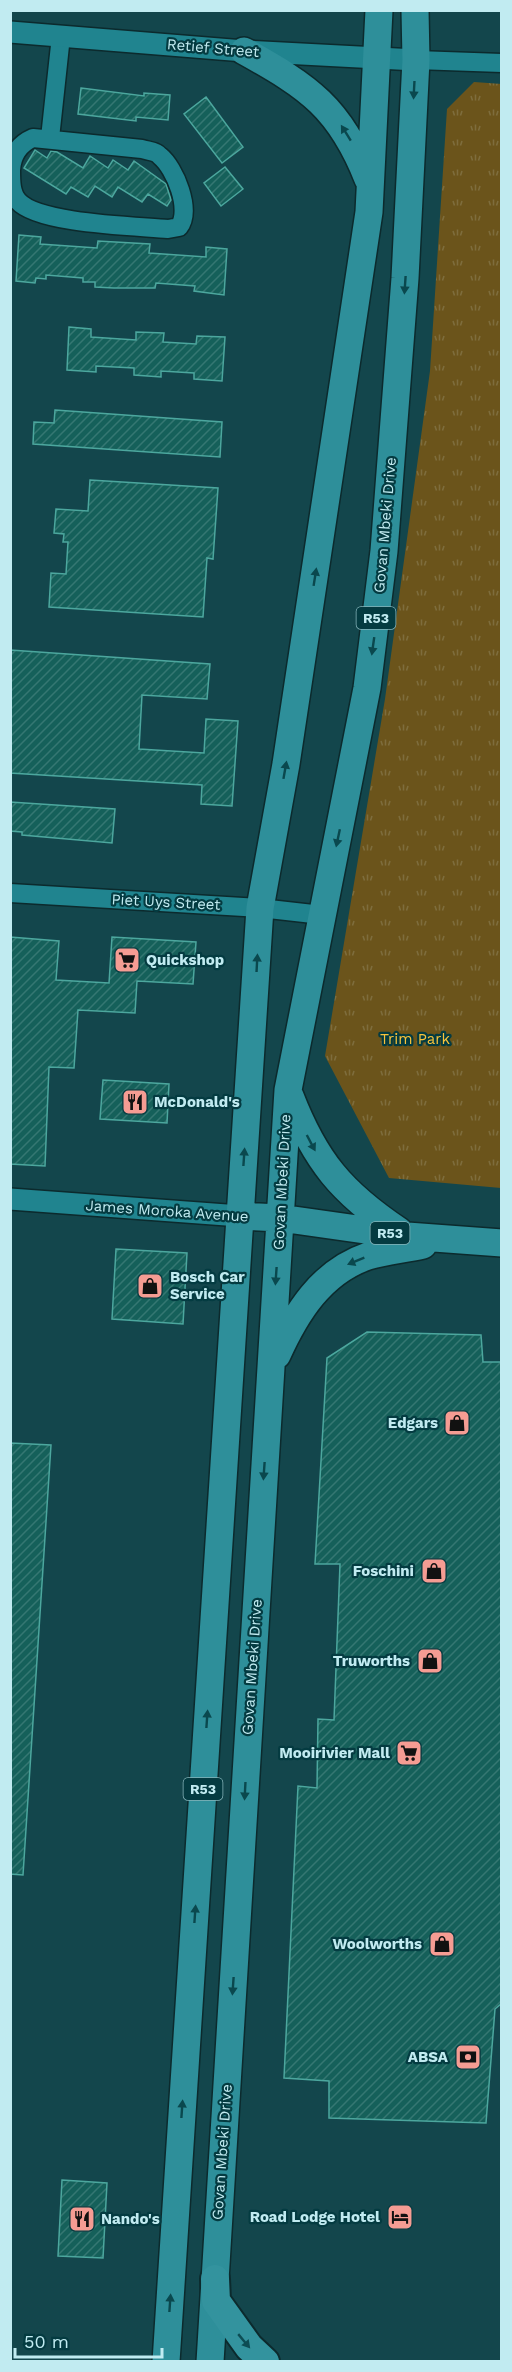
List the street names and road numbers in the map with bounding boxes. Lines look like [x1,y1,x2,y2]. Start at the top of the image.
street label: Retief Street [166,35,261,61]
street label: Govan Mbeki Drive [370,456,400,594]
road number: R53 [356,607,395,629]
street label: Piet Uys Street [111,890,222,914]
street label: Govan Mbeki Drive [269,1114,295,1250]
street label: James Moroka Avenue [85,1196,249,1226]
road number: R53 [370,1222,410,1244]
street label: Govan Mbeki Drive [238,1598,266,1736]
road number: R53 [184,1778,222,1800]
street label: Govan Mbeki Drive [208,2083,236,2221]

